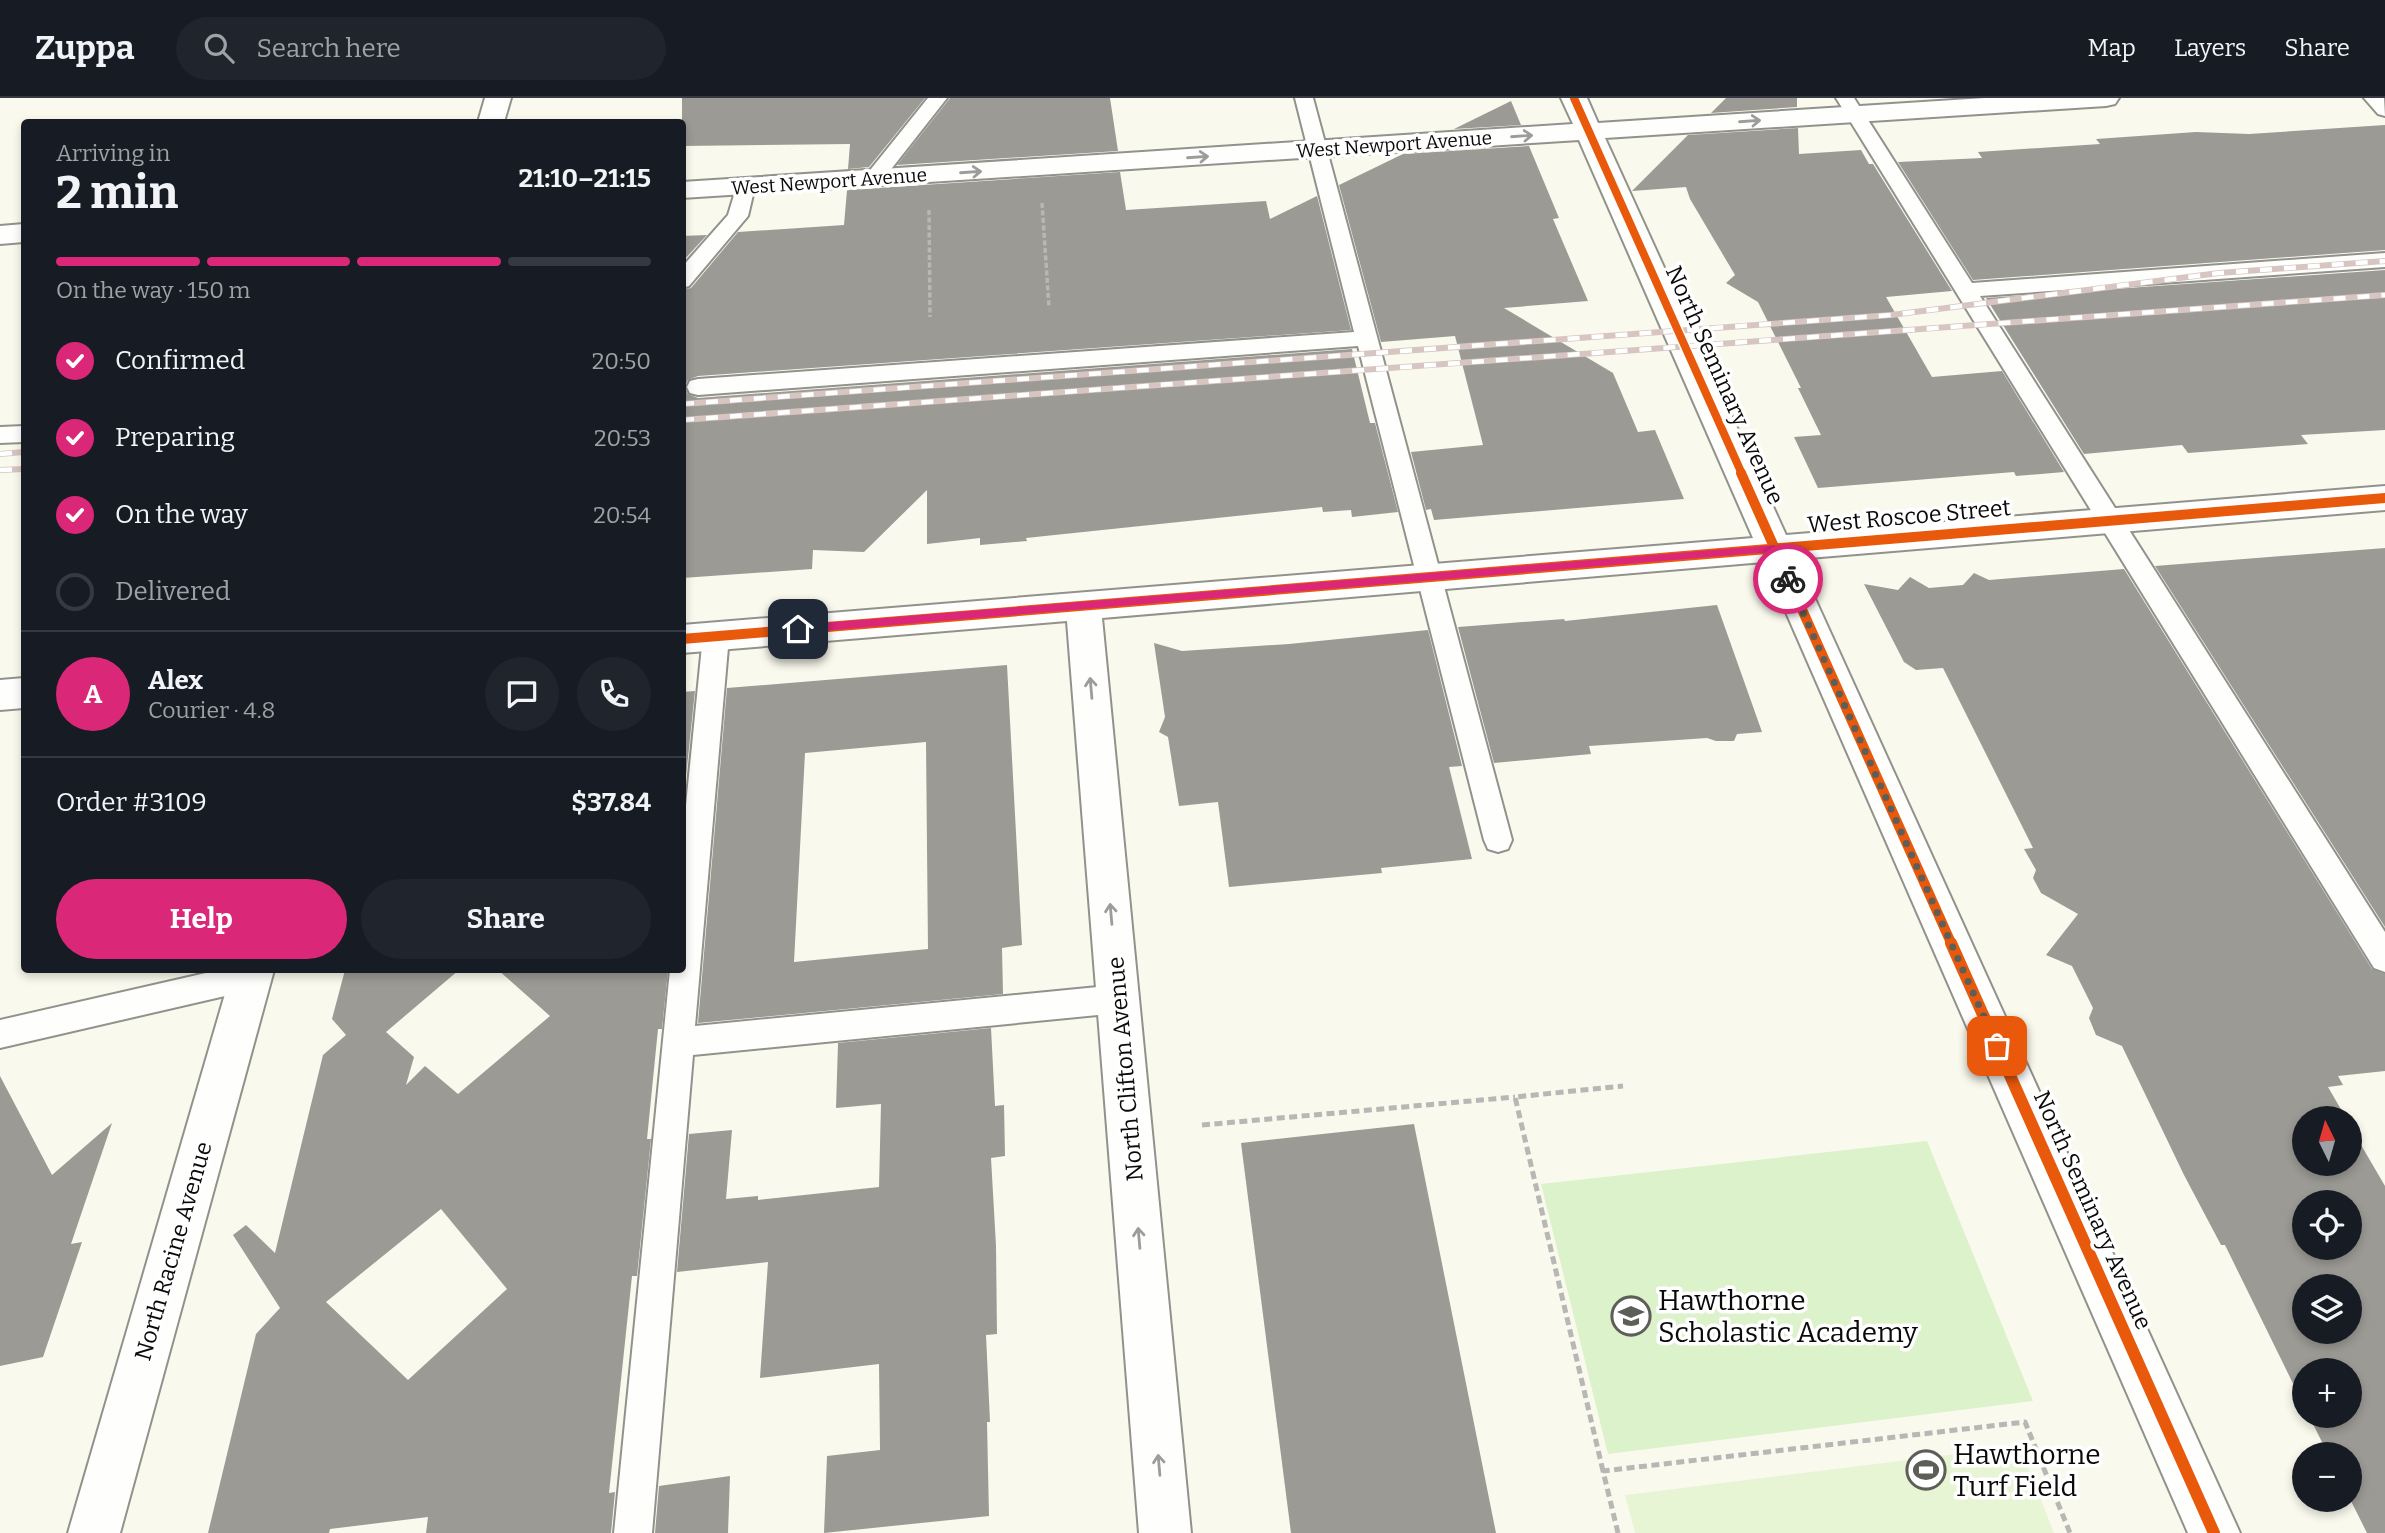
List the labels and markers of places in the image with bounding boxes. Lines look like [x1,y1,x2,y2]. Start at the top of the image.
pin [768,599,828,659]
pin [1967,1016,2027,1076]
place label: Hawthorne Scholastic Academy [1658,1284,1918,1349]
school or university icon: Hawthorne Scholastic Academy [1610,1295,1652,1337]
place label: Hawthorne Turf Field [1953,1438,2101,1503]
sports icon: Hawthorne Turf Field [1905,1449,1947,1491]

